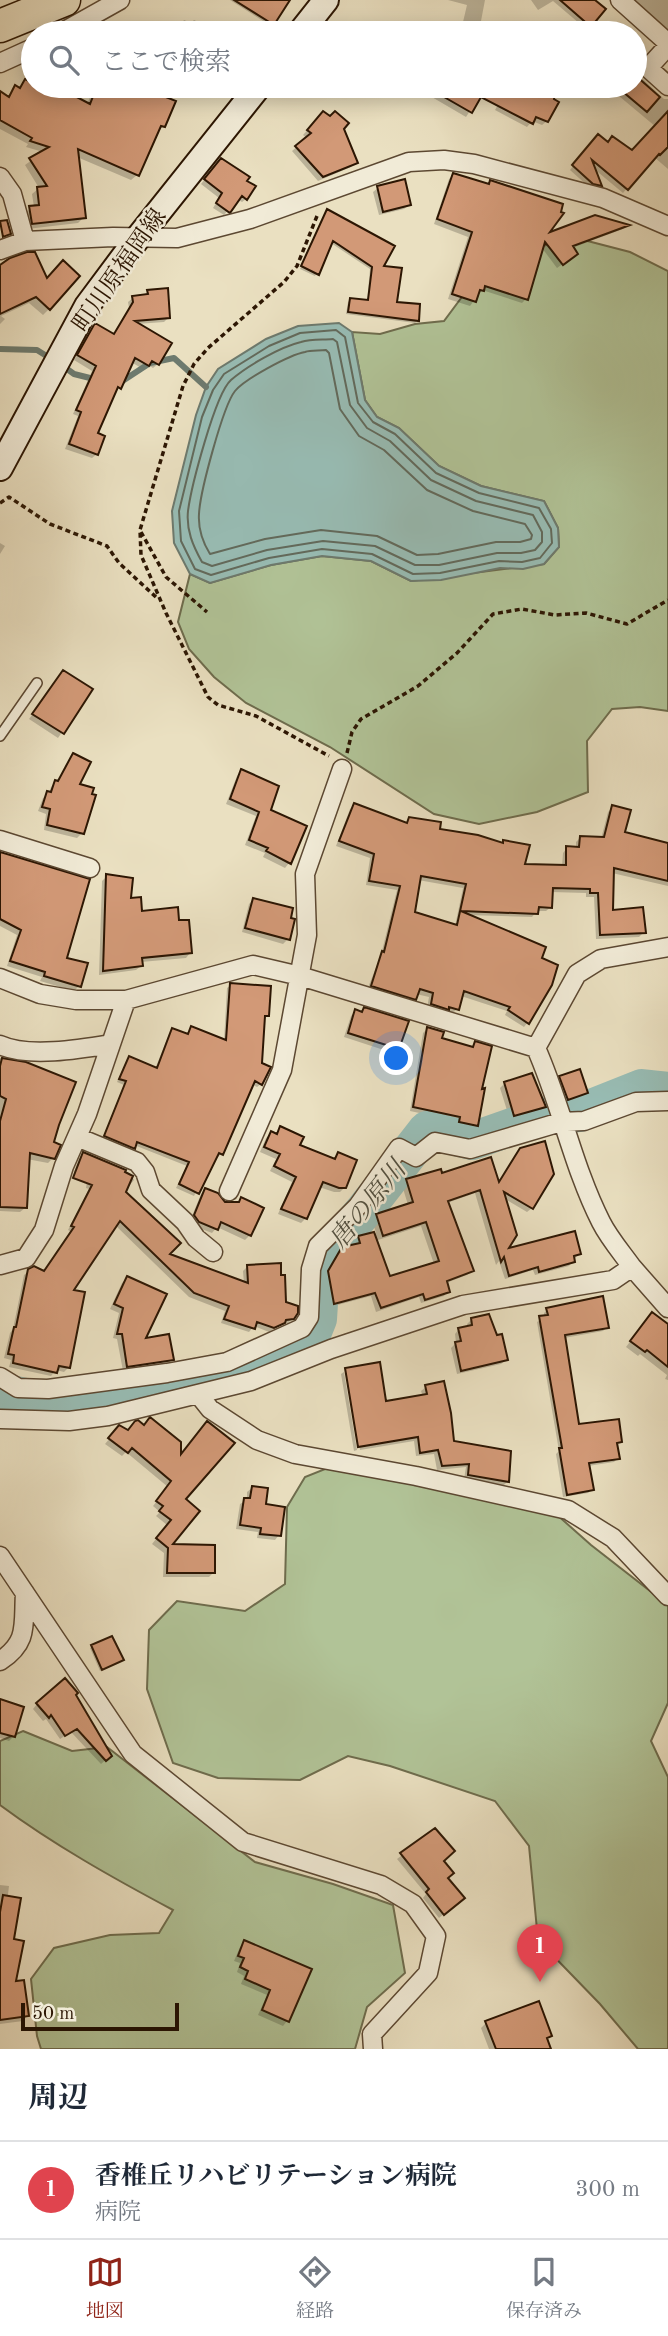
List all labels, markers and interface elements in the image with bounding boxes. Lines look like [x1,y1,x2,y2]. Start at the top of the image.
search box [21,21,647,98]
icon: search [45,41,83,79]
text: ここで検索 [101,50,231,76]
street label: 町川原福岡線 [67,204,172,337]
your location [379,1041,413,1075]
water label: 唐の原川 [324,1153,413,1254]
pin: 1 [517,1924,563,1982]
scale bar [21,2000,178,2032]
text: 50 m [32,2005,74,2024]
text: 周辺 [28,2084,88,2114]
text: 香椎丘リハビリテーション病院 [95,2164,457,2190]
text: 1 [44,2178,58,2201]
text: 300 m [575,2178,640,2201]
text: 病院 [95,2201,141,2224]
tab: 地図 [86,2253,124,2324]
tab: 経路 [296,2253,334,2324]
tab: 保存済み [506,2253,582,2324]

